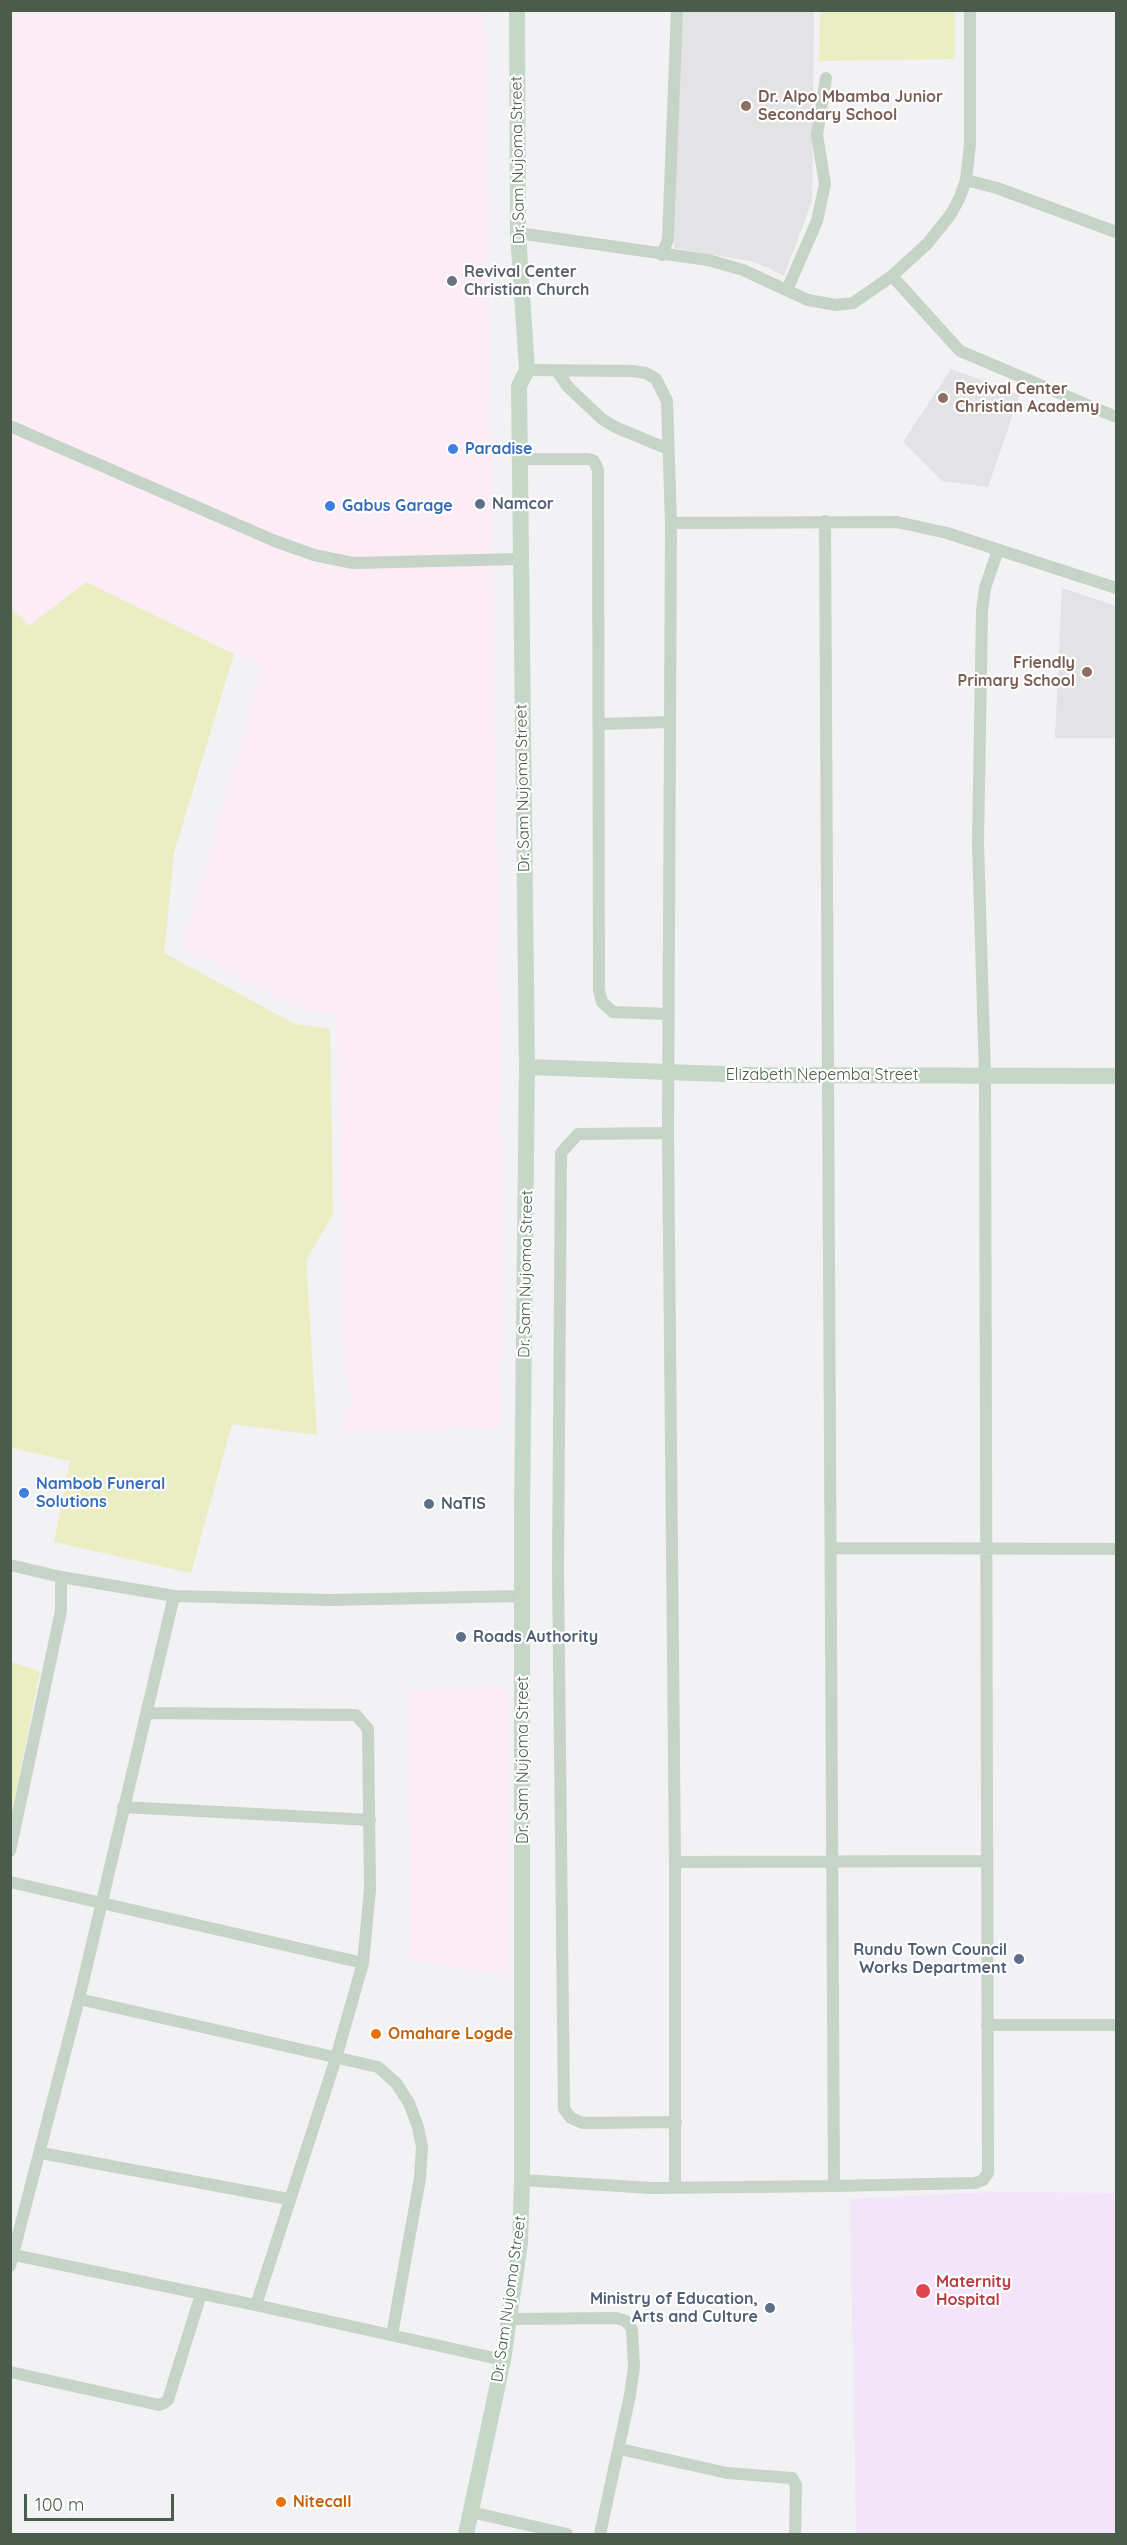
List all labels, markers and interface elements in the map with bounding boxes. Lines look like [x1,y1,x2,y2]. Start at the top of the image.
street label: Dr. Sam Nujoma Street [507,76,529,244]
place label: Dr. Alpo Mbamba Junior Secondary School [758,87,943,125]
marker: Dr. Alpo Mbamba Junior Secondary School [739,99,753,113]
place label: Revival Center Christian Church [464,262,589,300]
marker: Revival Center Christian Church [445,274,459,288]
place label: Revival Center Christian Academy [955,379,1099,417]
marker: Revival Center Christian Academy [936,391,950,405]
place label: Paradise [465,439,532,459]
marker: Paradise [446,442,460,456]
place label: Namcor [492,494,554,514]
place label: Gabus Garage [342,496,453,516]
marker: Namcor [473,497,487,511]
marker: Gabus Garage [323,499,337,513]
place label: Friendly Primary School [957,653,1075,691]
marker: Friendly Primary School [1080,665,1094,679]
street label: Dr. Sam Nujoma Street [512,704,534,872]
street label: Elizabeth Nepemba Street [726,1065,918,1085]
street label: Dr. Sam Nujoma Street [515,1190,537,1358]
place label: Nambob Funeral Solutions [36,1474,165,1512]
marker: Nambob Funeral Solutions [17,1486,31,1500]
place label: NaTIS [441,1494,486,1514]
marker: NaTIS [422,1497,436,1511]
place label: Roads Authority [473,1627,598,1647]
marker: Roads Authority [454,1630,468,1644]
street label: Dr. Sam Nujoma Street [513,1676,533,1844]
place label: Rundu Town Council Works Department [853,1940,1007,1978]
marker: Rundu Town Council Works Department [1012,1952,1026,1966]
place label: Omahare Logde [388,2024,513,2044]
marker: Omahare Logde [369,2027,383,2041]
street label: Dr. Sam Nujoma Street [488,2214,530,2384]
place label: Maternity Hospital [936,2272,1011,2310]
marker: Maternity Hospital [914,2282,932,2300]
place label: Ministry of Education, Arts and Culture [590,2289,758,2327]
marker: Ministry of Education, Arts and Culture [763,2301,777,2315]
scale bar [27,2482,177,2520]
place label: Nitecall [293,2492,351,2512]
text: 100 m [35,2493,84,2516]
marker: Nitecall [274,2495,288,2509]

